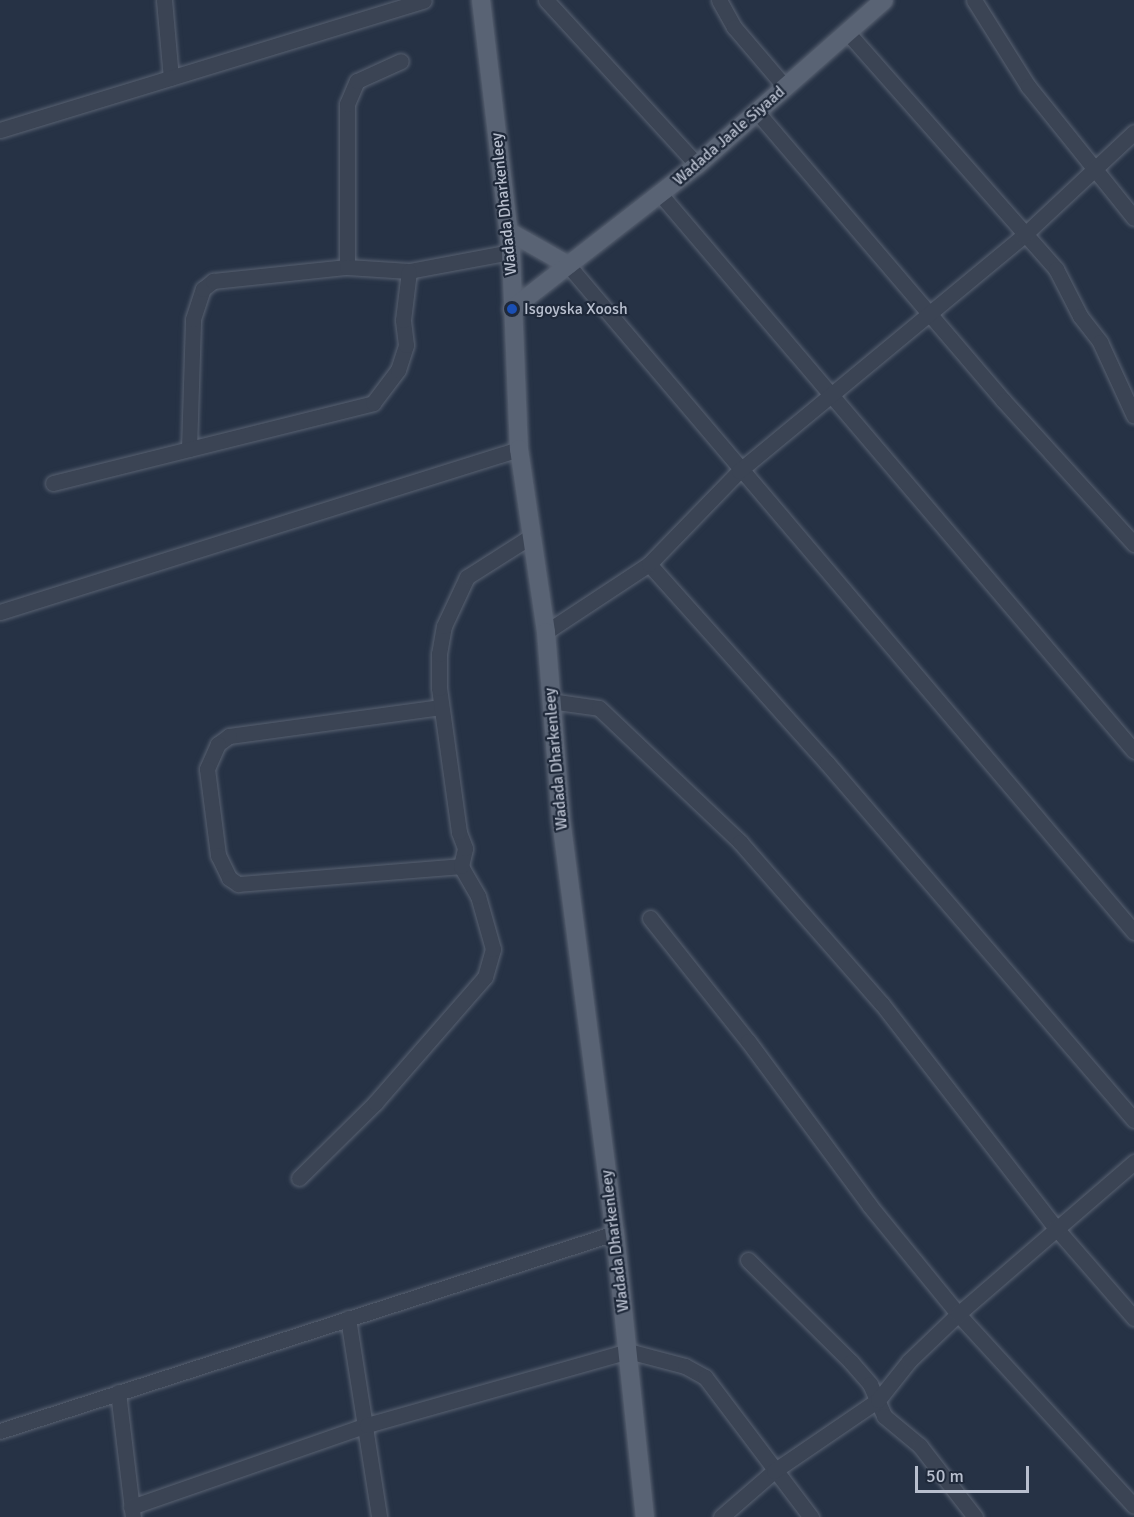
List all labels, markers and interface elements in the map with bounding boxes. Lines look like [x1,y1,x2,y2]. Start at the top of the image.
street label: Wadada Jaale Siyaad [669,82,789,190]
street label: Wadada Dharkenleey [487,132,521,276]
place label: Isgoyska Xoosh [524,299,628,319]
marker: Isgoyska Xoosh [505,302,519,316]
street label: Wadada Dharkenleey [540,687,572,831]
street label: Wadada Dharkenleey [597,1169,633,1313]
scale bar [918,1454,1032,1492]
text: 50 m [926,1465,964,1487]

